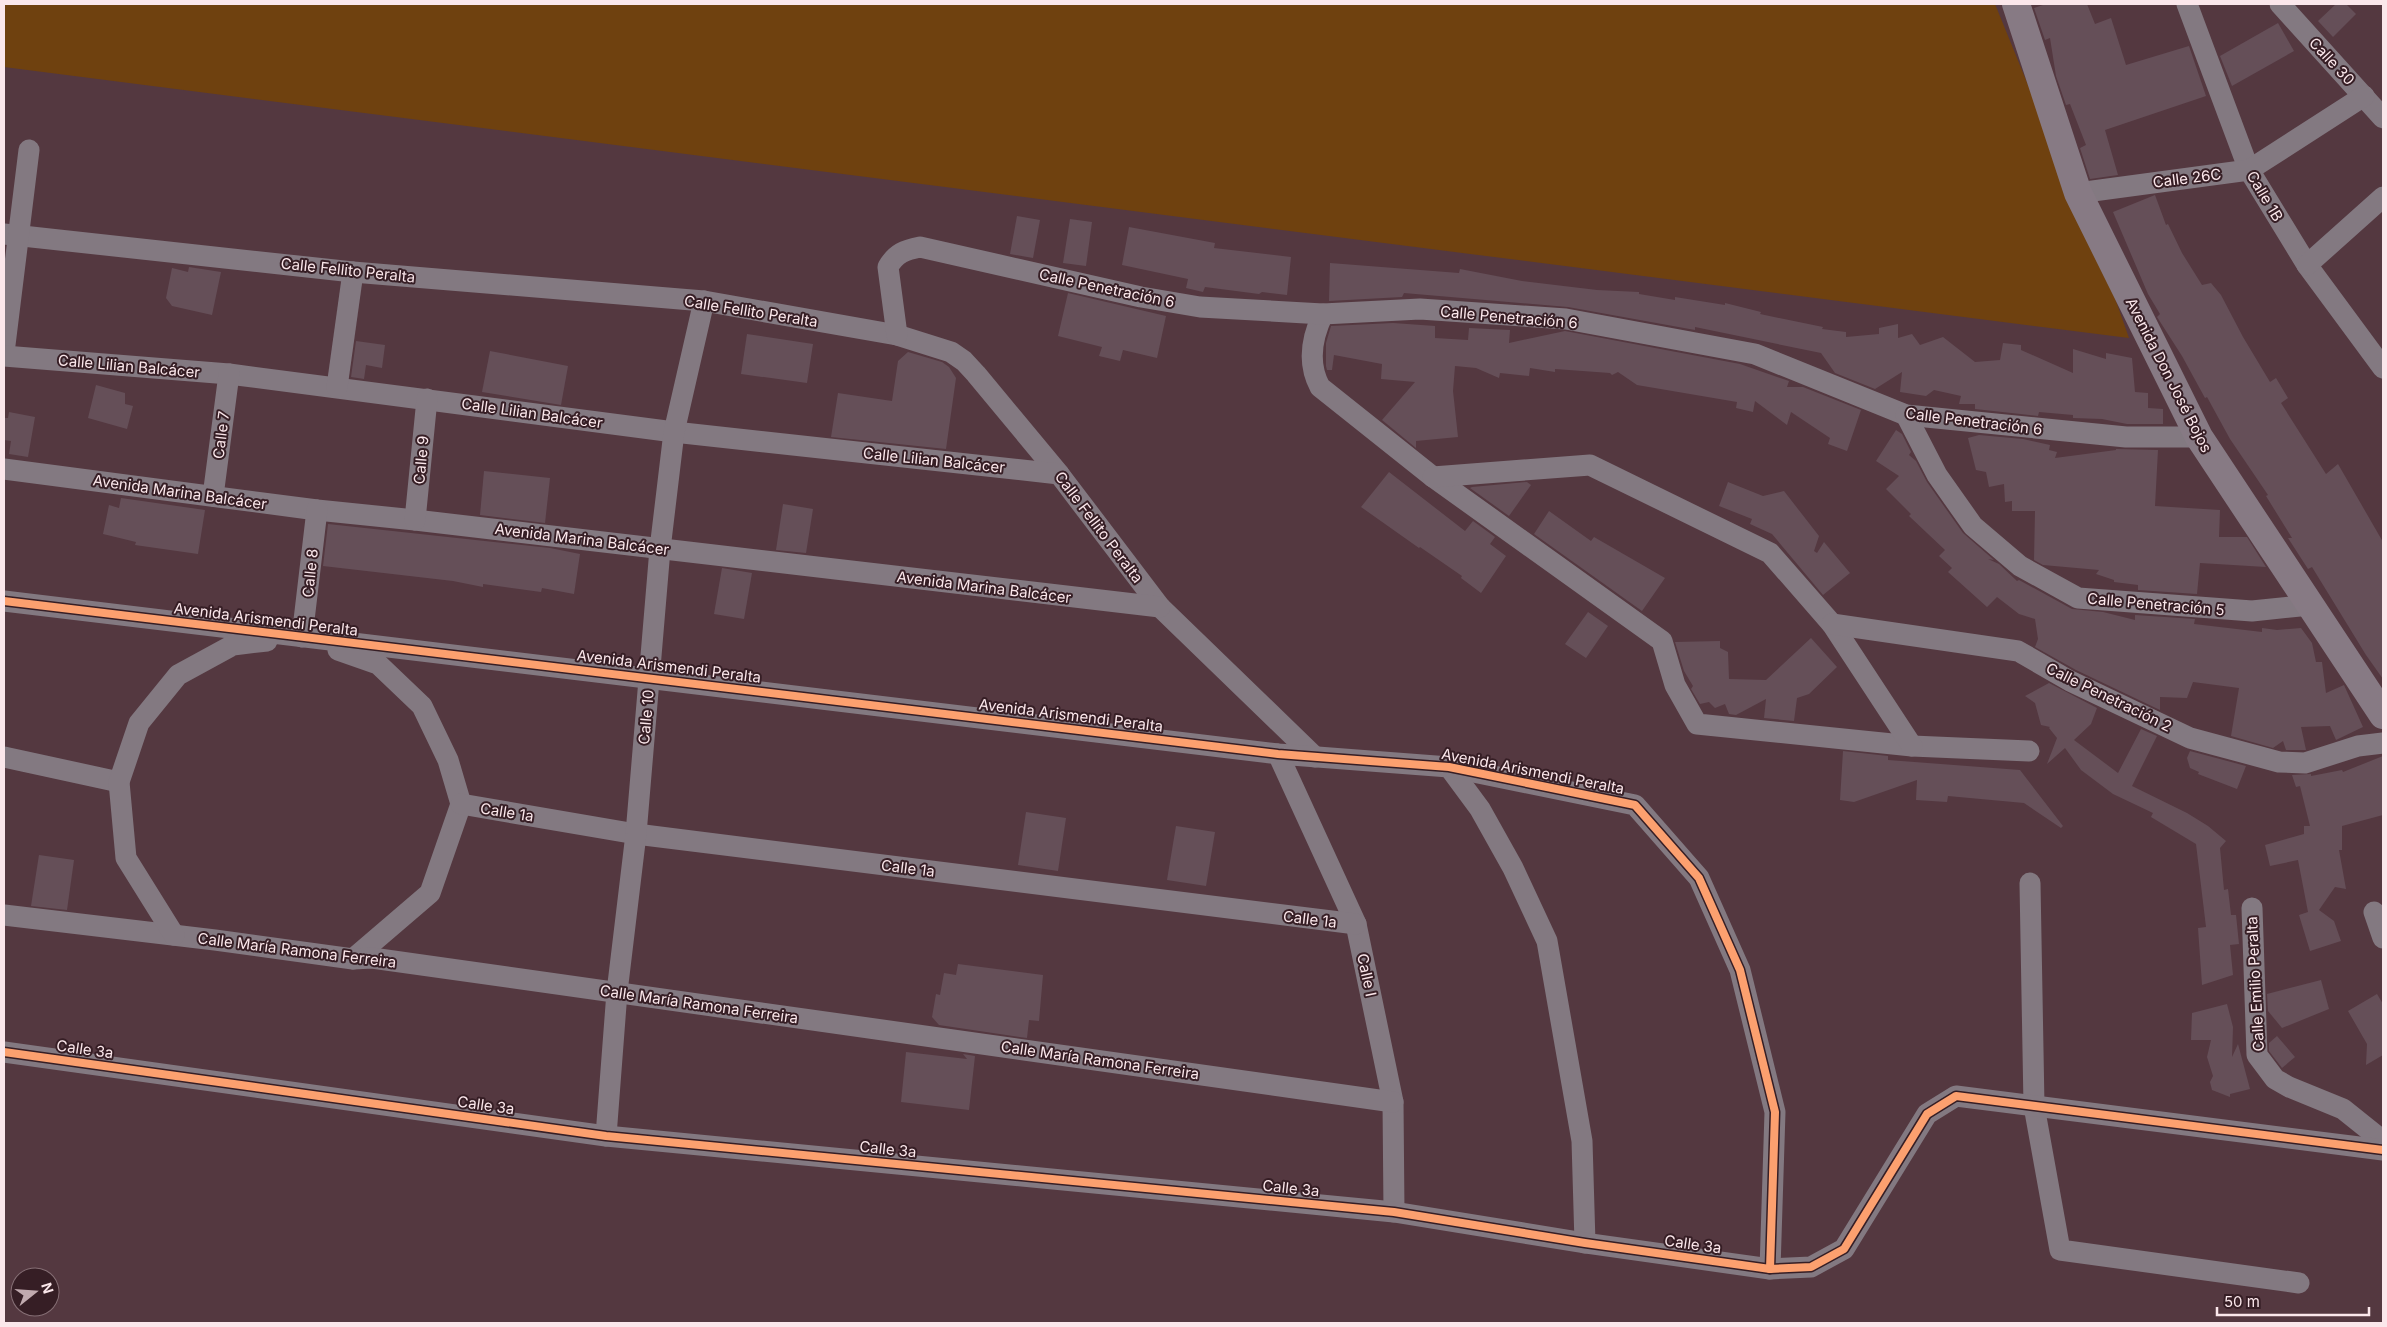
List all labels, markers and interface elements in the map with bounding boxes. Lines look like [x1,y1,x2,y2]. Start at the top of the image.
street label: Calle 30 [2305,33,2359,89]
street label: Calle 26C [2152,164,2222,192]
street label: Calle 1B [2243,167,2287,225]
street label: Calle Fellito Peralta [280,253,416,287]
street label: Calle Penetración 6 [1038,264,1176,312]
street label: Calle Fellito Peralta [683,291,819,331]
street label: Avenida Don José Bojos [2122,294,2216,456]
street label: Calle Penetración 6 [1439,302,1579,332]
street label: Calle Lilian Balcácer [57,350,201,382]
street label: Calle Lilian Balcácer [460,394,604,432]
street label: Calle Penetración 6 [1904,403,2044,439]
street label: Calle 7 [209,410,233,460]
street label: Calle 9 [409,435,433,485]
street label: Calle Lilian Balcácer [862,443,1006,477]
street label: Calle Fellito Peralta [1051,467,1147,587]
street label: Avenida Marina Balcácer [92,470,269,514]
street label: Avenida Marina Balcácer [494,519,671,559]
street label: Calle 8 [298,548,322,598]
street label: Avenida Marina Balcácer [896,567,1073,607]
street label: Calle Penetración 5 [2087,589,2225,619]
street label: Avenida Arismendi Peralta [173,598,359,640]
street label: Avenida Arismendi Peralta [576,645,762,687]
street label: Calle Penetración 2 [2043,658,2175,736]
street label: Calle 10 [634,689,658,745]
street label: Avenida Arismendi Peralta [978,694,1164,736]
street label: Avenida Arismendi Peralta [1440,744,1626,798]
street label: Calle 1a [479,798,535,826]
street label: Calle 1a [880,855,936,881]
street label: Calle 1a [1282,906,1338,932]
street label: Calle Emilio Peralta [2242,916,2268,1052]
street label: Calle María Ramona Ferreira [197,928,397,972]
street label: Calle I [1353,952,1381,998]
street label: Calle María Ramona Ferreira [599,981,799,1027]
street label: Calle 3a [55,1036,115,1062]
street label: Calle María Ramona Ferreira [1000,1037,1200,1083]
street label: Calle 3a [456,1092,516,1118]
street label: Calle 3a [859,1137,917,1161]
street label: Calle 3a [1262,1176,1320,1200]
street label: Calle 3a [1663,1231,1723,1257]
north arrow [10,1267,60,1317]
text: N [38,1280,58,1296]
scale bar [2217,1284,2370,1316]
text: 50 m [2224,1292,2260,1311]

